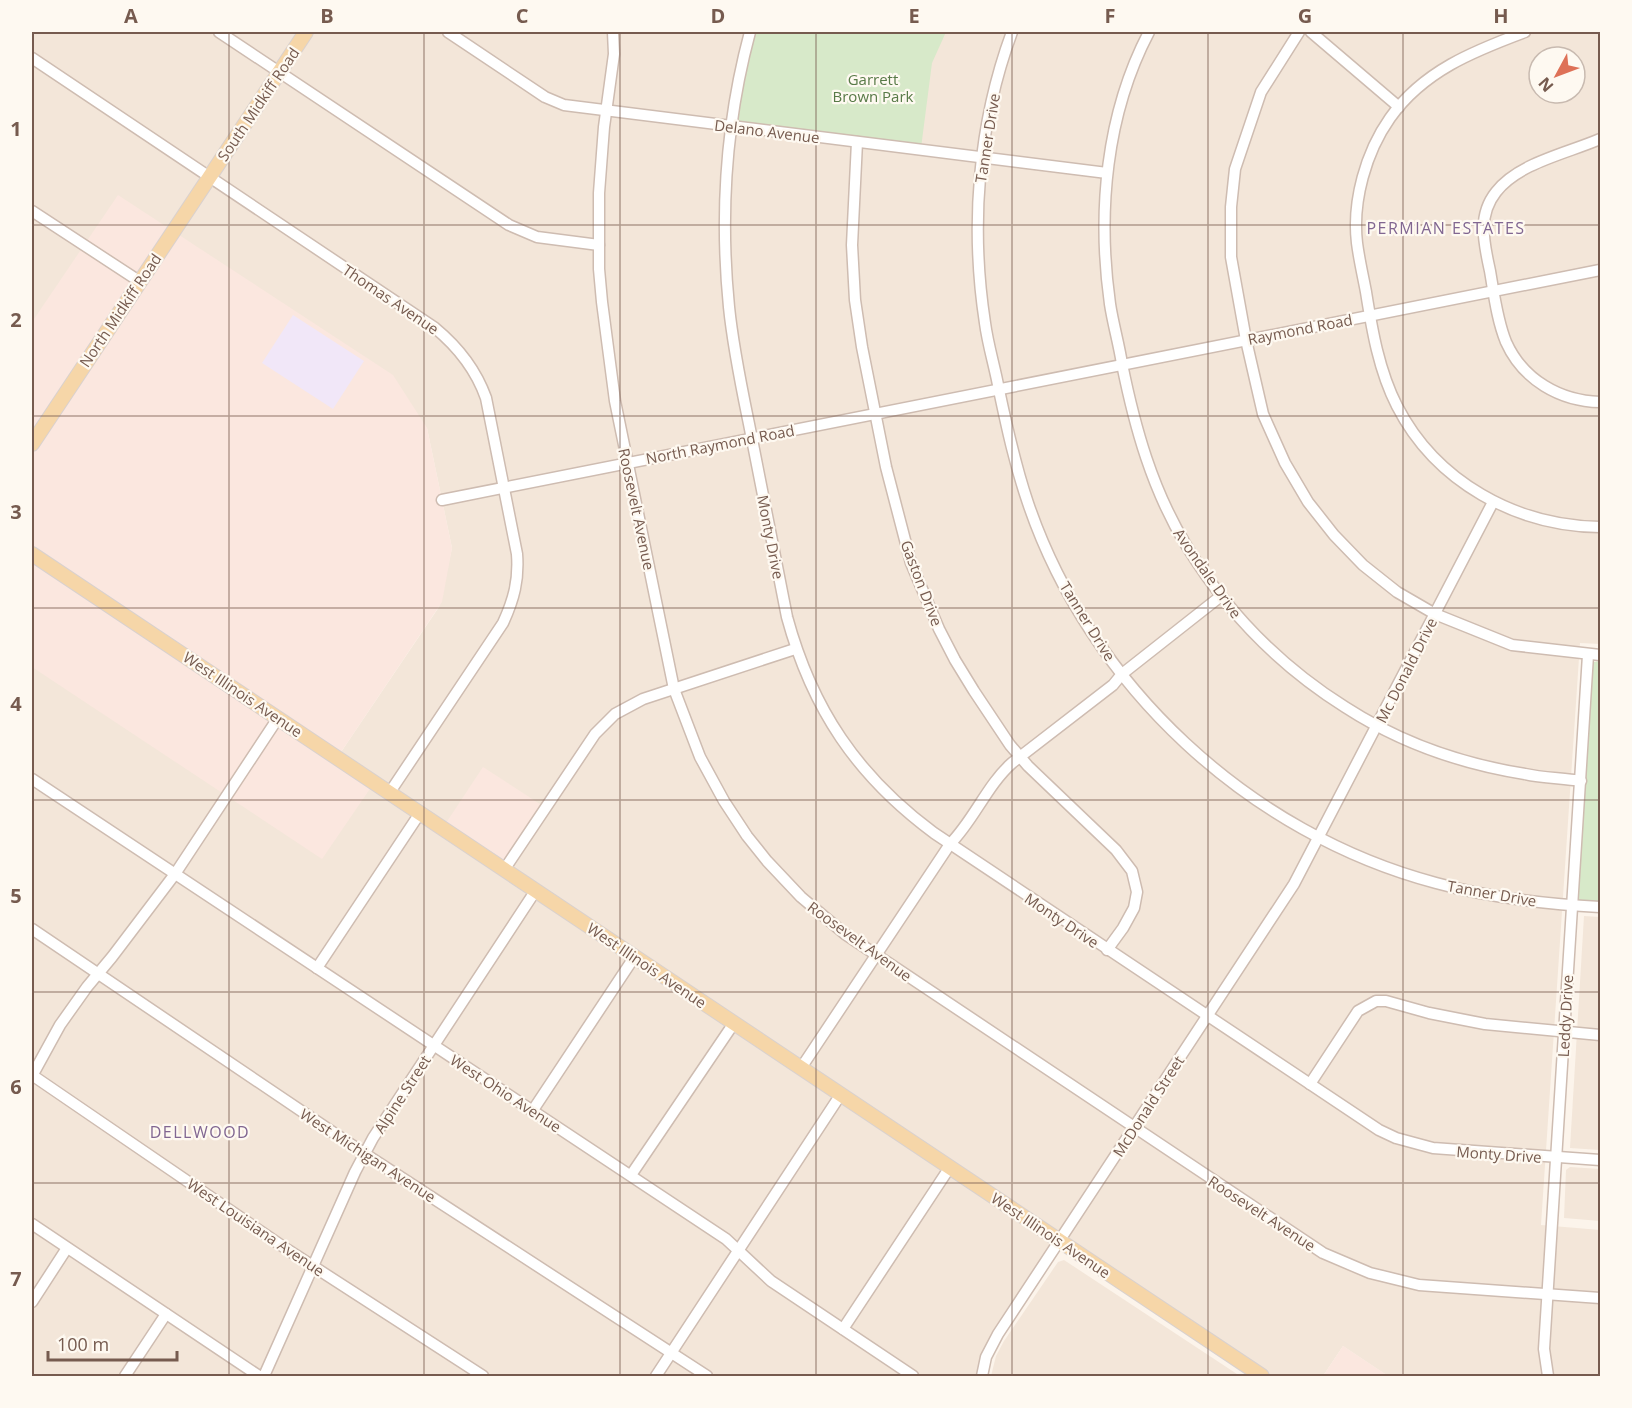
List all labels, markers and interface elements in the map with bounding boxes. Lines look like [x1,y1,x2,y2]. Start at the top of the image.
text: A [124,2,138,29]
text: B [320,2,334,29]
text: C [516,2,529,29]
text: D [711,2,725,29]
text: E [908,2,920,29]
text: F [1105,2,1115,29]
text: G [1298,2,1312,29]
text: H [1493,2,1509,29]
street label: South Midkiff Road [213,43,303,165]
north arrow [1527,45,1587,105]
park label: Garrett Brown Park [833,69,914,106]
text: N [1533,73,1558,97]
street label: Tanner Drive [970,92,1004,184]
text: 1 [10,115,22,142]
street label: Delano Avenue [713,115,821,147]
district label: PERMIAN ESTATES [1366,217,1526,239]
street label: North Midkiff Road [75,249,165,371]
street label: Thomas Avenue [339,259,443,339]
text: 2 [10,306,22,333]
street label: Raymond Road [1246,309,1354,349]
street label: North Raymond Road [644,420,796,468]
street label: Roosevelt Avenue [614,446,660,572]
street label: Monty Drive [753,493,789,581]
text: 3 [10,498,22,525]
street label: Avondale Drive [1170,524,1246,622]
street label: Gaston Drive [896,537,948,629]
street label: Tanner Drive [1056,577,1120,665]
street label: Mc Donald Drive [1371,614,1441,726]
street label: West Illinois Avenue [180,647,306,741]
text: 4 [10,690,22,717]
street label: Tanner Drive [1446,875,1538,911]
text: 5 [10,882,22,909]
street label: Monty Drive [1021,888,1103,952]
street label: Roosevelt Avenue [804,896,916,986]
street label: West Illinois Avenue [584,918,710,1012]
street label: Leddy Drive [1553,974,1577,1058]
street label: West Ohio Avenue [447,1050,565,1136]
street label: Alpine Street [369,1051,435,1137]
street label: McDonald Street [1108,1052,1188,1160]
text: 6 [10,1073,22,1100]
street label: West Michigan Avenue [296,1104,440,1206]
district label: DELLWOOD [150,1121,250,1143]
street label: Monty Drive [1456,1141,1542,1167]
street label: Roosevelt Avenue [1205,1171,1319,1255]
street label: West Louisiana Avenue [183,1174,329,1280]
street label: West Illinois Avenue [988,1188,1114,1282]
text: 7 [10,1265,22,1292]
scale bar [48,1324,177,1362]
text: 100 m [57,1332,109,1356]

